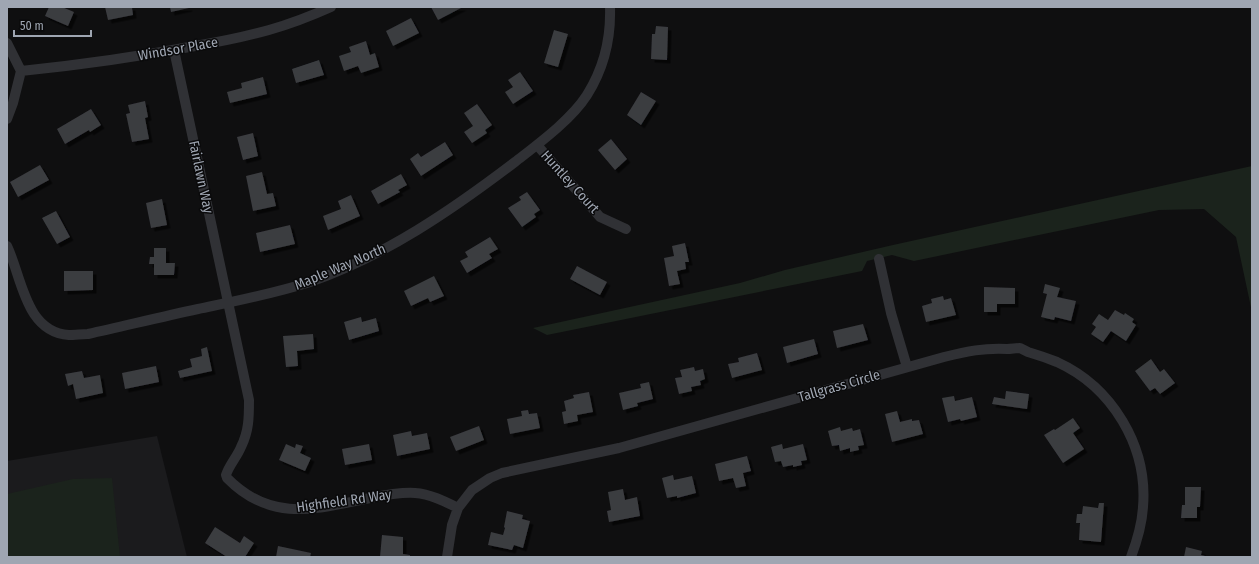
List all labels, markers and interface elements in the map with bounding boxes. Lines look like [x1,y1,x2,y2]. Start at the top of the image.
scale bar [14,12,91,38]
text: 50 m [20,19,44,33]
street label: Windsor Place [137,34,219,64]
street label: Fairlawn Way [185,139,217,216]
street label: Huntley Court [537,147,603,217]
street label: Maple Way North [292,240,388,294]
street label: Tallgrass Circle [796,366,882,406]
street label: Highfield Rd Way [295,486,393,516]

